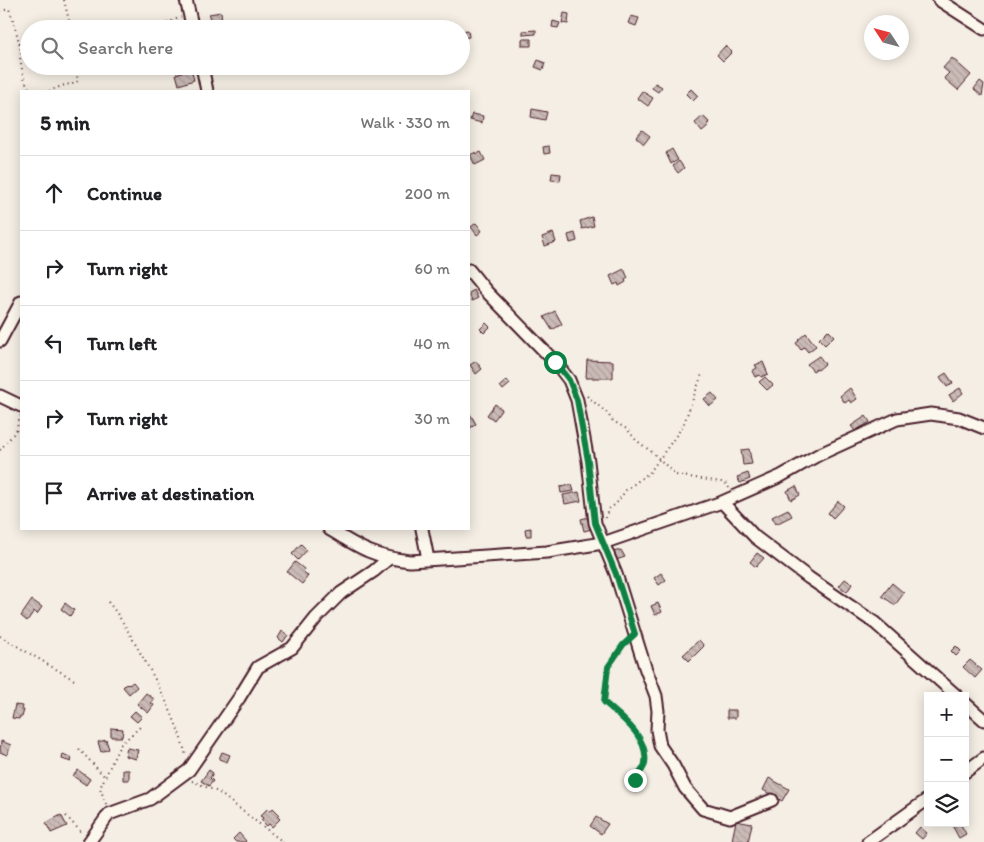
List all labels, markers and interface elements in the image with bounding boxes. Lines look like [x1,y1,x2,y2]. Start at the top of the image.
north arrow [864,15,909,60]
search box [20,20,470,75]
icon: search [38,34,66,62]
text: Search here [78,36,173,59]
text: 5 min [40,110,90,135]
text: Walk · 330 m [360,113,450,132]
icon: ahead [40,179,68,207]
text: Continue [87,182,162,205]
text: 200 m [405,184,450,203]
icon: right [40,254,68,282]
text: Turn right [87,257,168,280]
text: 60 m [415,259,450,278]
icon: left [40,329,68,357]
text: Turn left [87,332,157,355]
text: 40 m [413,334,450,353]
route start [544,351,567,374]
icon: right [40,404,68,432]
text: Turn right [87,407,168,430]
text: 30 m [414,409,450,428]
icon: arrive [40,479,68,507]
text: Arrive at destination [87,482,254,505]
map controls [924,692,969,827]
button: + [924,692,969,737]
button: − [924,737,969,782]
route end [624,769,647,792]
button: layers [924,782,969,827]

